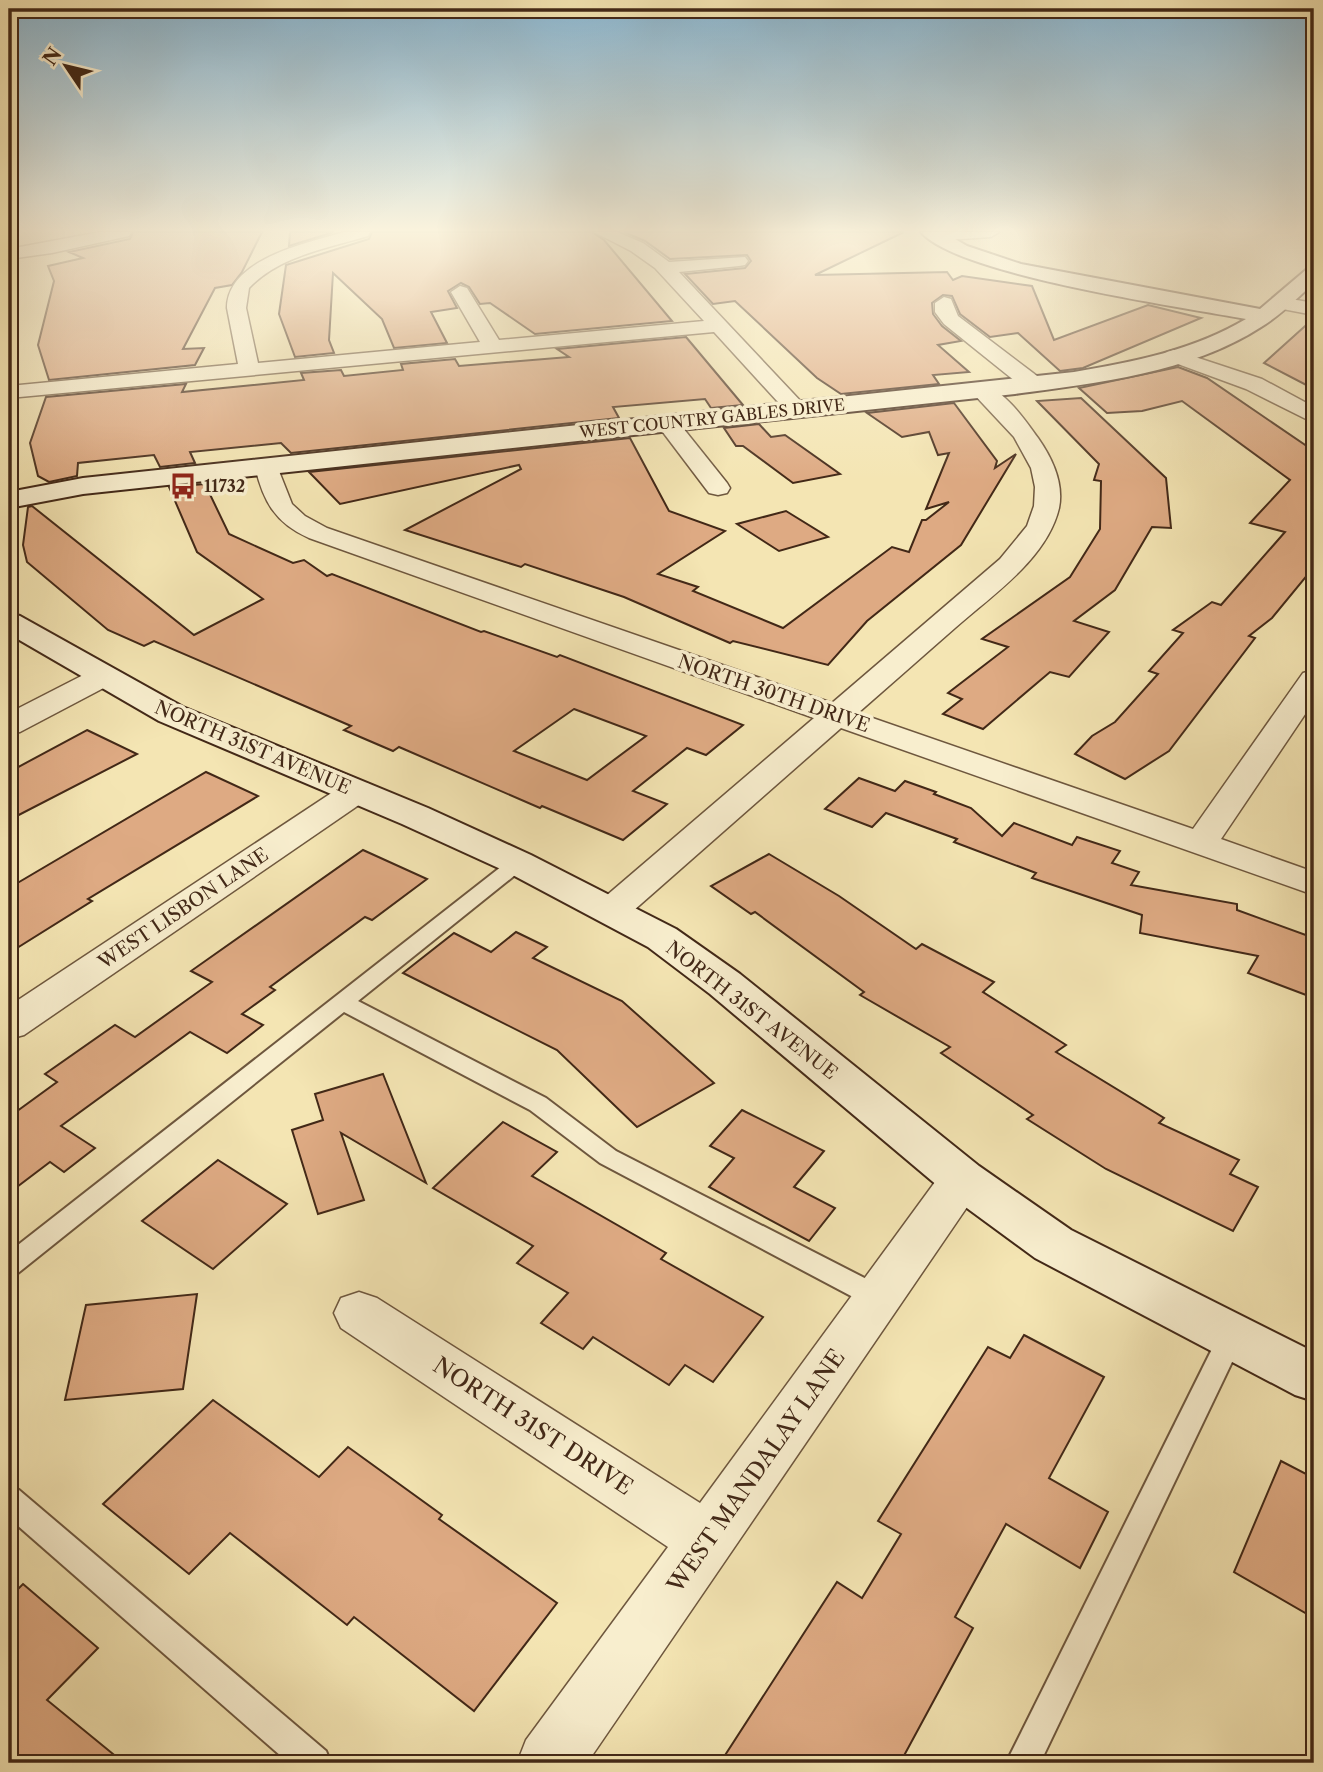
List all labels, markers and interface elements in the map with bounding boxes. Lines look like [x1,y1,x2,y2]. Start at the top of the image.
north arrow [32,32,102,102]
text: N [38,43,67,70]
street label: WEST COUNTRY GABLES DRIVE [577,394,846,442]
bus stop icon: 11732 [168,471,198,501]
place label: 11732 [204,476,245,496]
street label: NORTH 30TH DRIVE [675,650,873,737]
street label: NORTH 31ST AVENUE [151,696,354,799]
street label: WEST LISBON LANE [93,843,273,974]
street label: NORTH 31ST AVENUE [662,936,842,1084]
street label: WEST MANDALAY LANE [661,1344,851,1599]
street label: NORTH 31ST DRIVE [428,1351,638,1501]

